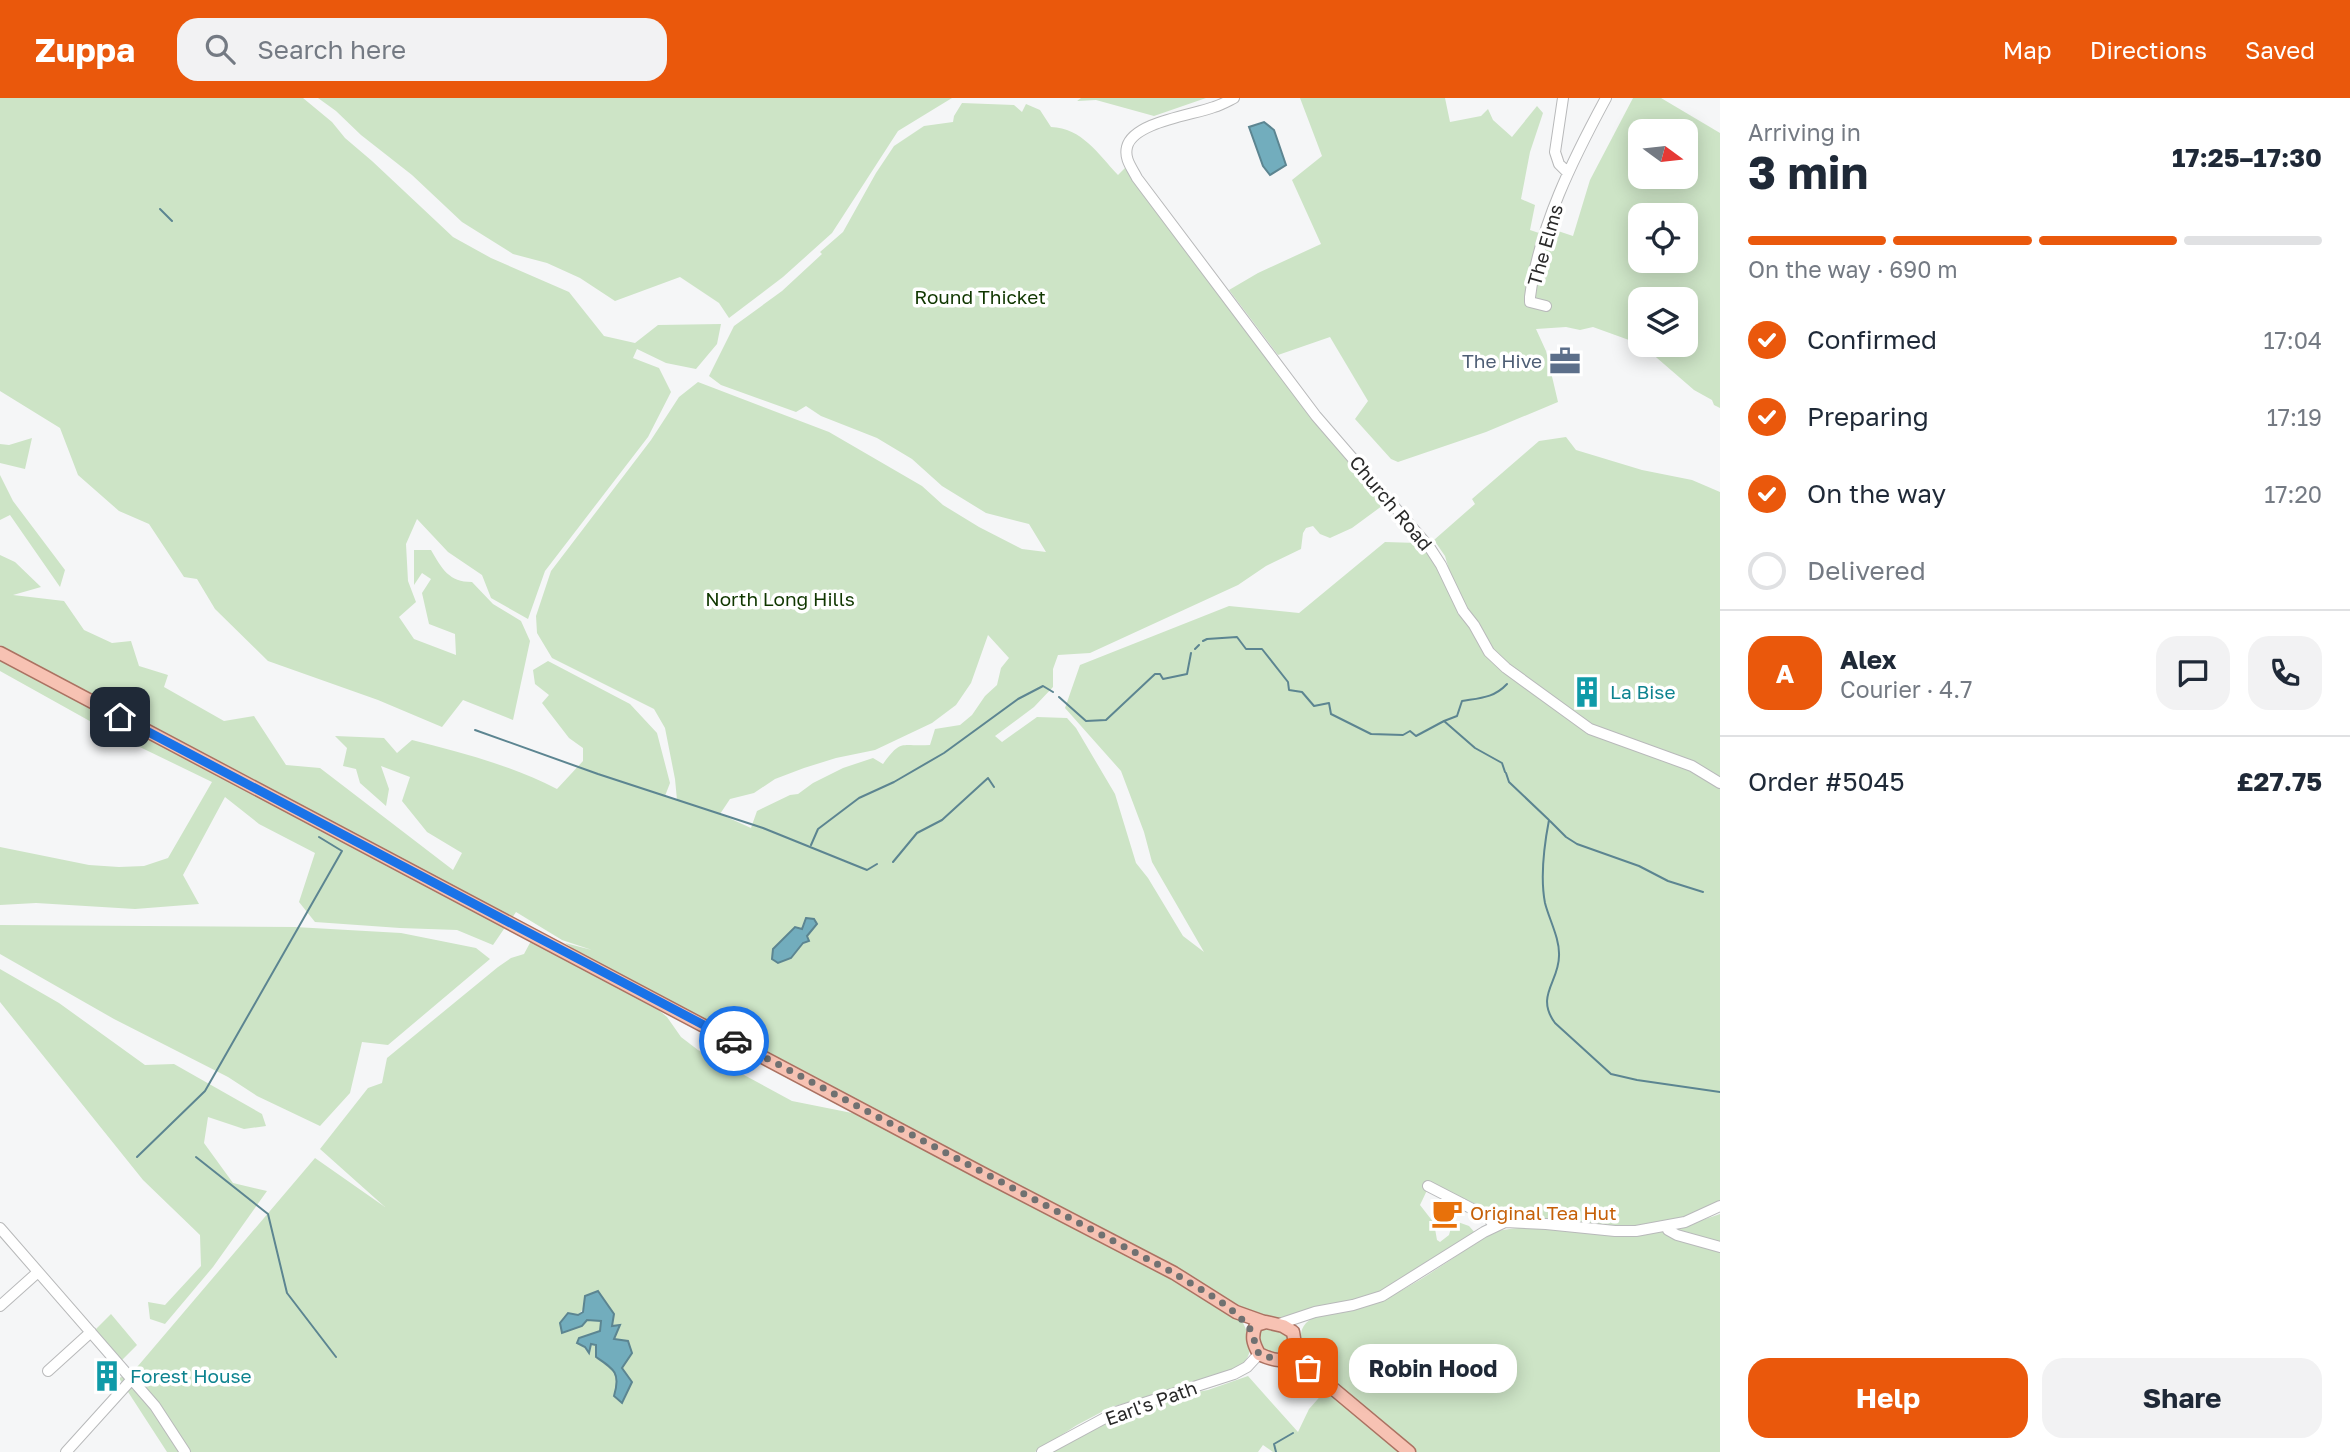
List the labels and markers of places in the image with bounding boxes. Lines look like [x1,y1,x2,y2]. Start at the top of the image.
office icon: The Hive [1548,344,1582,378]
place label: The Hive [1462,349,1542,372]
building icon: La Bise [1570,675,1604,709]
place label: La Bise [1610,680,1675,703]
pin [90,687,150,747]
cafe icon: Original Tea Hut [1430,1196,1464,1230]
place label: Original Tea Hut [1470,1201,1617,1224]
pin [1278,1338,1338,1398]
callout: Robin Hood [1350,1344,1518,1392]
building icon: Forest House [90,1359,124,1393]
place label: Forest House [130,1364,252,1387]

